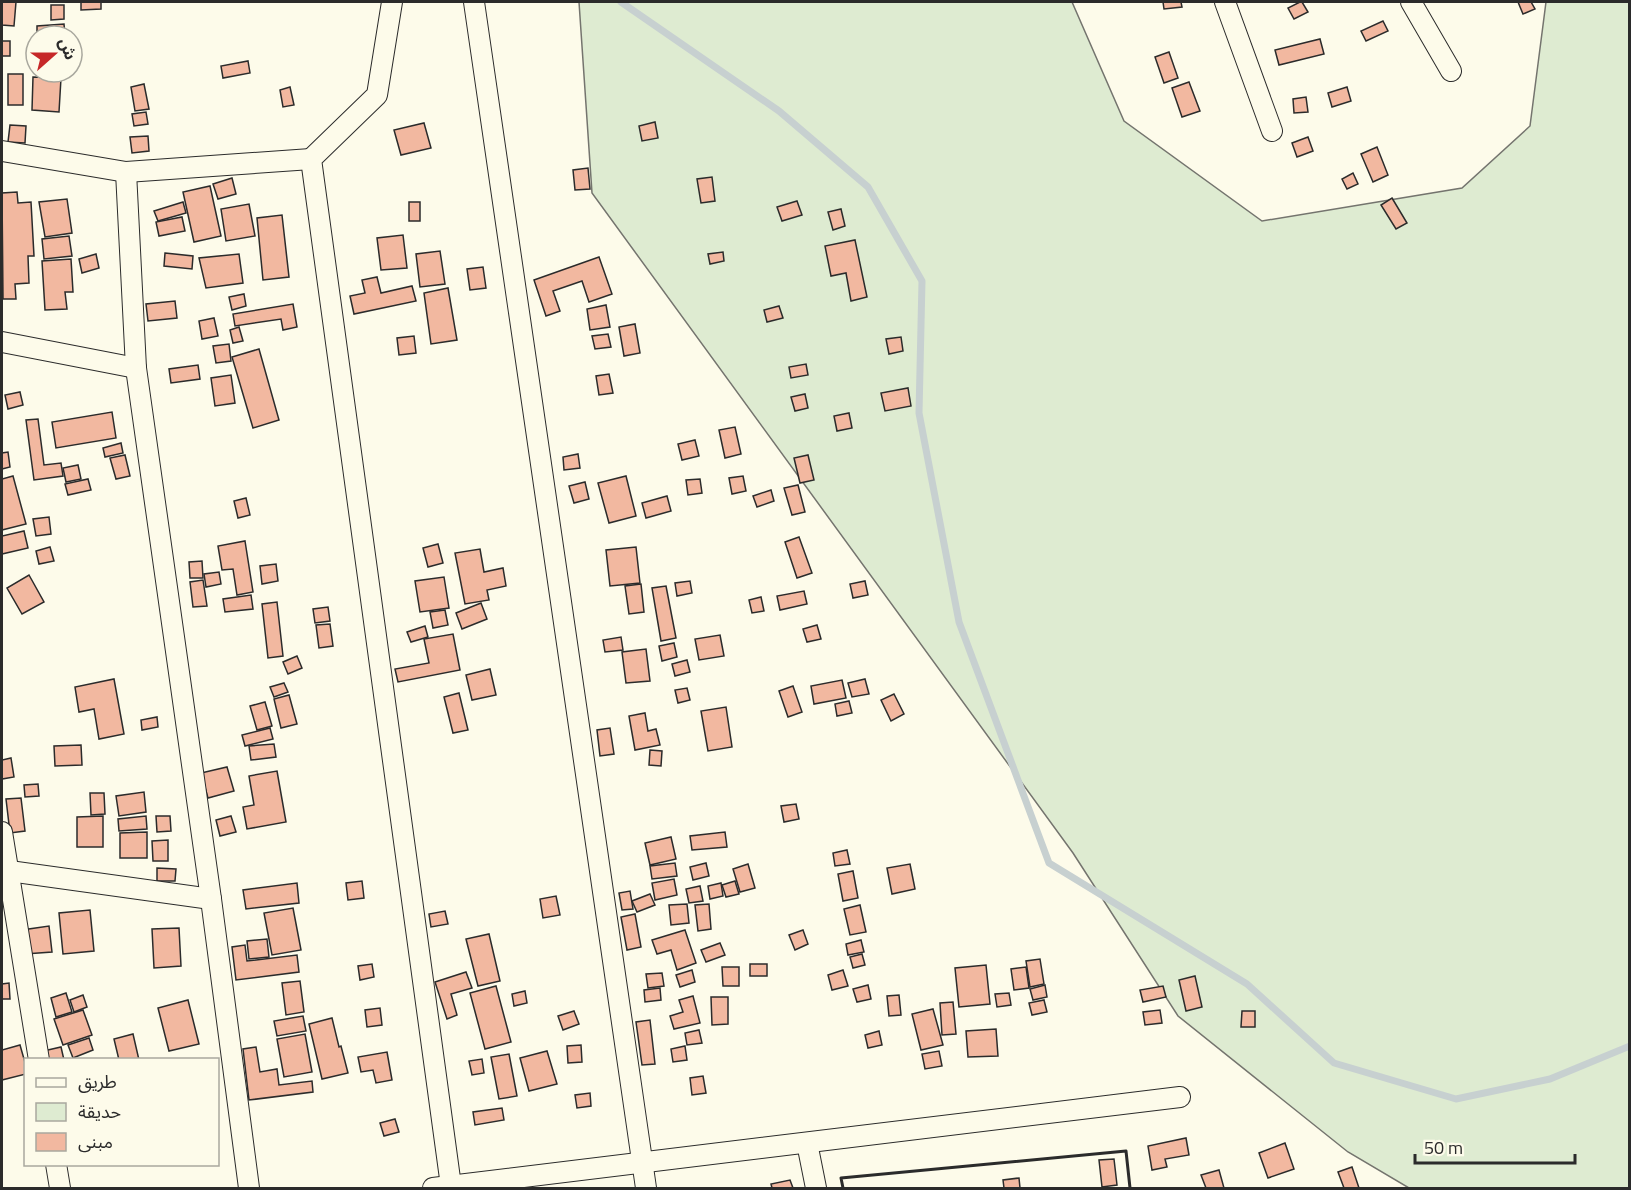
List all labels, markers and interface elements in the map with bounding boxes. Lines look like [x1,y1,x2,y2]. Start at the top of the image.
north arrow [24,24,84,84]
text: ش [53,34,83,63]
legend [24,1058,219,1166]
text: طريق [78,1068,117,1095]
text: حديقة [78,1098,121,1125]
scale bar [1415,1127,1576,1165]
text: مبنى [78,1128,113,1155]
text: 50 m [1424,1134,1463,1161]

